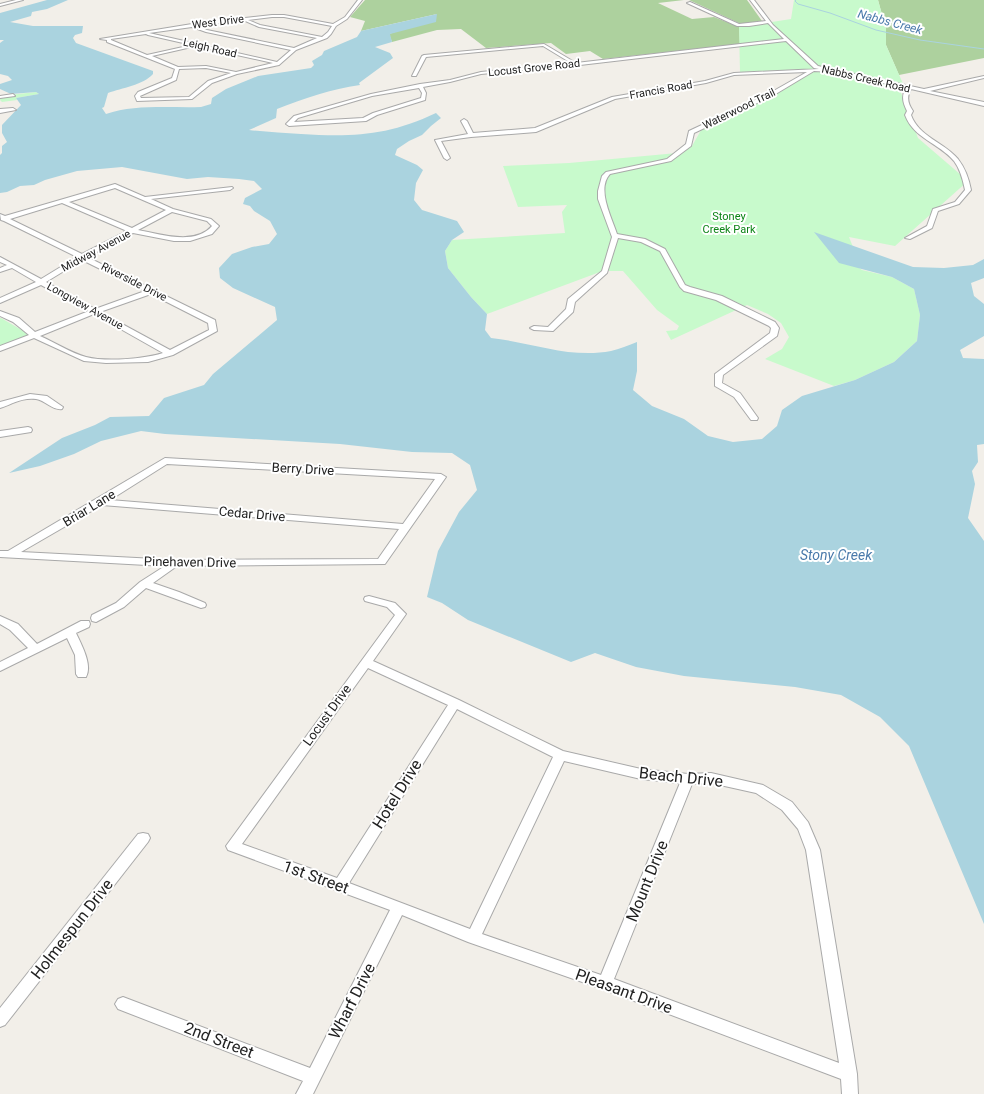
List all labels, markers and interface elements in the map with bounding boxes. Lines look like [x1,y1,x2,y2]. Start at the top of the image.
water label: Nabbs Creek [856,7,925,38]
street label: West Drive [191,12,245,32]
street label: Leigh Road [182,36,238,60]
street label: Locust Grove Road [487,57,581,79]
street label: Nabbs Creek Road [820,62,912,96]
street label: Francis Road [629,78,693,102]
street label: Waterwood Trail [700,86,778,132]
park label: Stoney Creek Park [703,210,756,236]
street label: Midway Avenue [59,227,133,275]
street label: Riverside Drive [99,260,169,304]
street label: Longview Avenue [45,280,126,332]
street label: Berry Drive [271,460,335,478]
street label: Briar Lane [60,486,118,529]
street label: Cedar Drive [218,504,286,524]
water label: Stony Creek [800,547,873,563]
street label: Pinehaven Drive [144,554,236,570]
street label: Locust Drive [300,681,354,748]
street label: Hotel Drive [368,756,426,832]
street label: Beach Drive [638,763,724,791]
street label: Mount Drive [622,838,672,924]
street label: 1st Street [280,856,352,898]
street label: Holmespun Drive [27,875,117,983]
street label: Wharf Drive [325,960,379,1042]
street label: Pleasant Drive [573,965,675,1017]
street label: 2nd Street [182,1018,256,1062]

